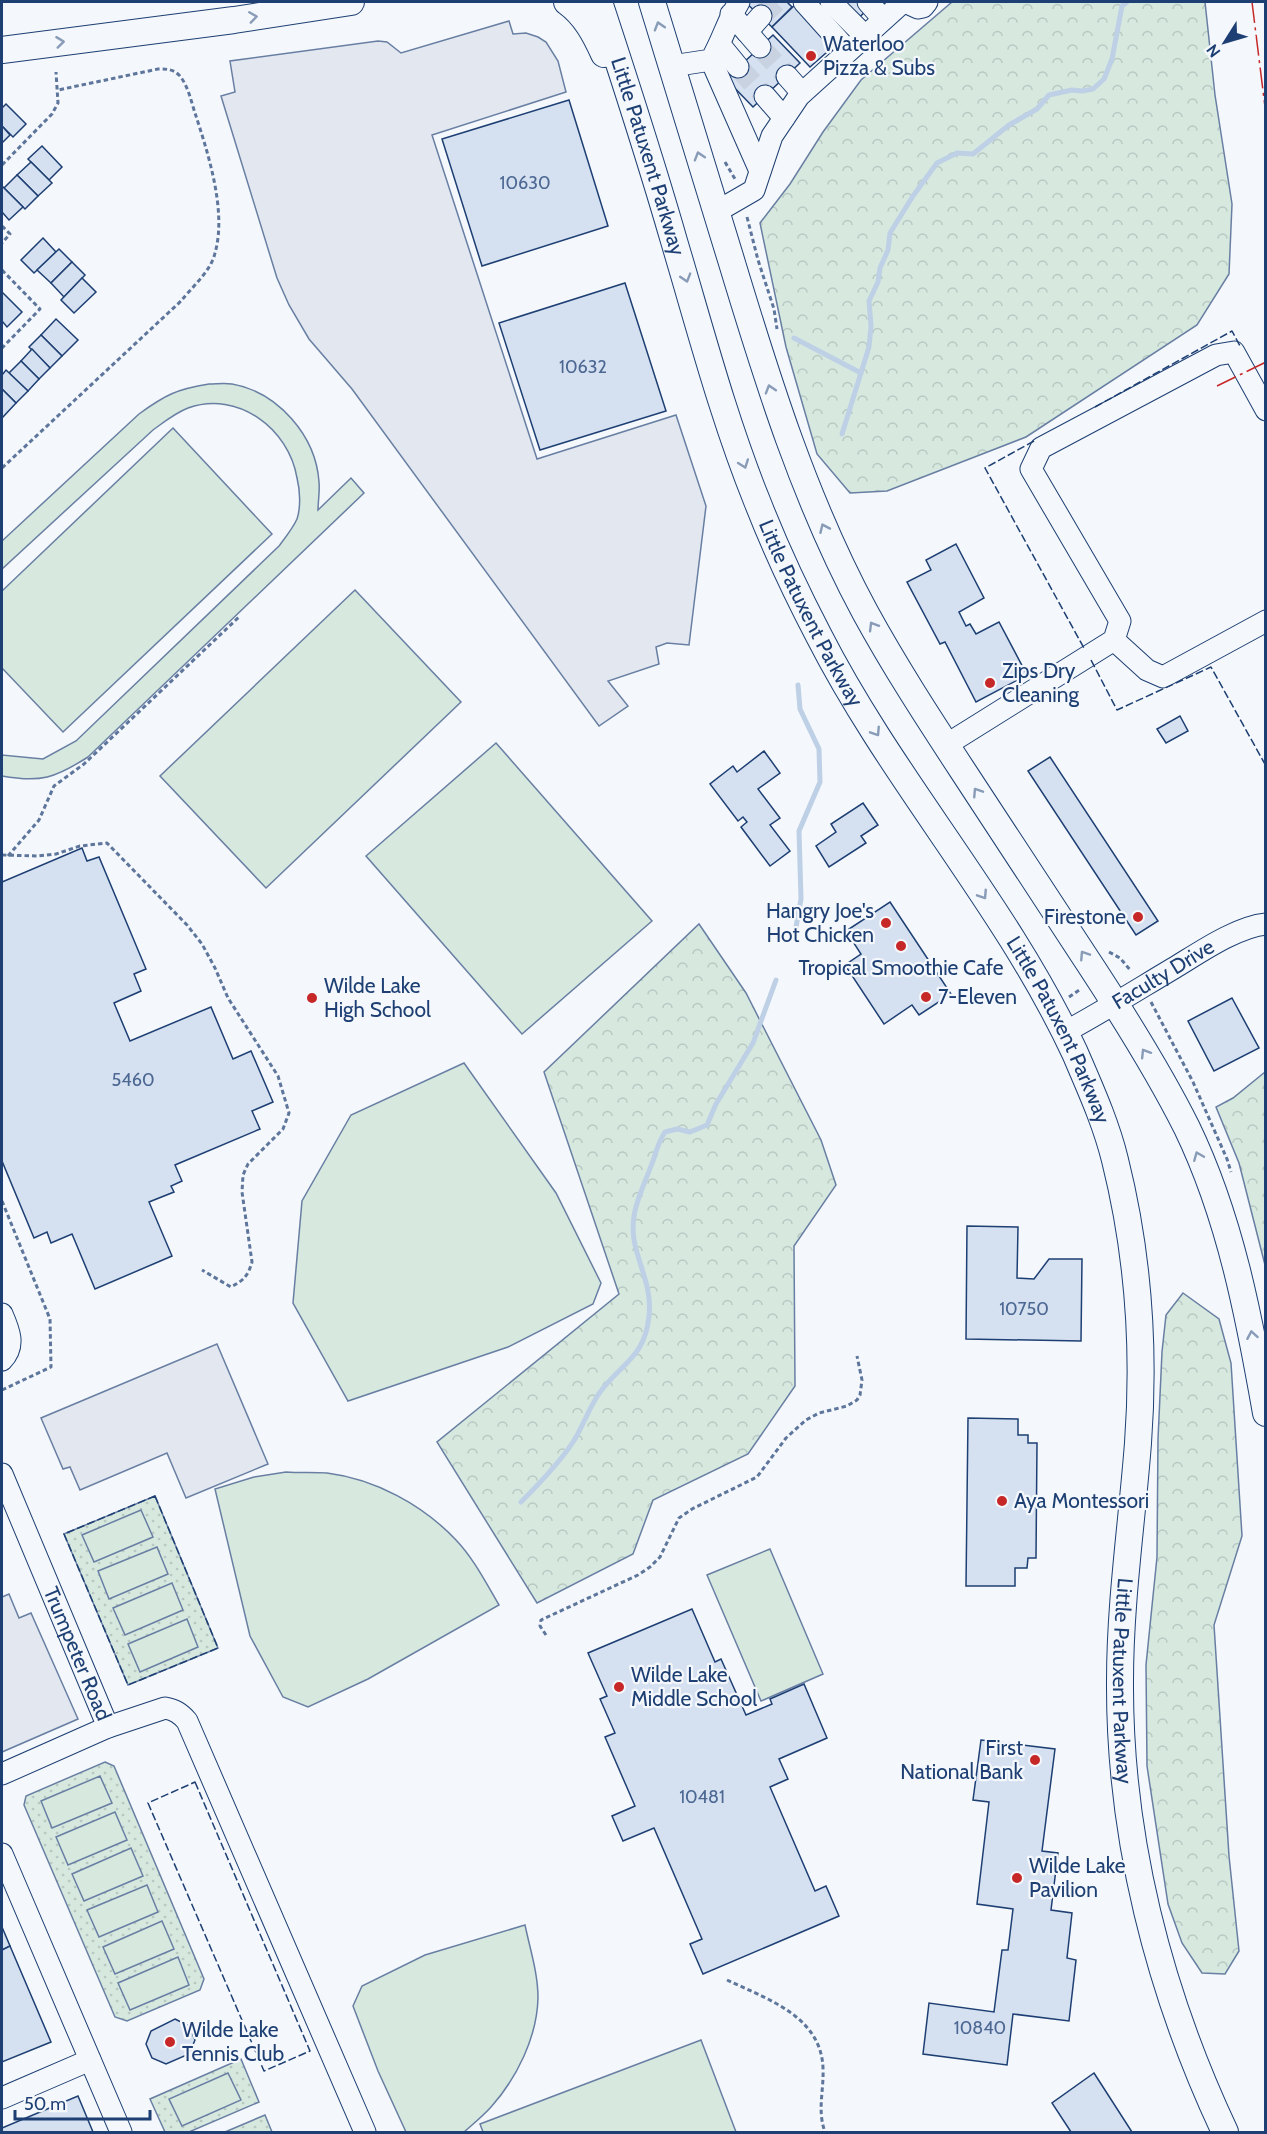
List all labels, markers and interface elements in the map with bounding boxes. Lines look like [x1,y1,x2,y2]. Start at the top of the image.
one-way arrow [248,12,257,24]
north arrow [1195,12,1255,72]
one-way arrow [654,21,666,32]
place label: Waterloo Pizza & Subs [823,31,935,80]
one-way arrow [55,37,64,49]
text: N [1202,40,1224,61]
marker: Waterloo Pizza & Subs [804,49,818,63]
street label: Little Patuxent Parkway [606,54,691,259]
one-way arrow [694,151,706,162]
house number: 10630 [500,172,550,194]
one-way arrow [679,272,691,283]
house number: 10632 [559,356,607,378]
one-way arrow [765,384,778,395]
one-way arrow [736,458,749,469]
street label: Little Patuxent Parkway [754,516,869,711]
one-way arrow [819,523,831,534]
one-way arrow [869,622,881,632]
place label: Zips Dry Cleaning [1002,658,1080,707]
marker: Zips Dry Cleaning [983,676,997,690]
one-way arrow [869,725,880,736]
one-way arrow [973,788,984,799]
one-way arrow [976,888,987,899]
place label: Hangry Joe's Hot Chicken [766,898,874,947]
place label: Firestone [1044,904,1126,929]
marker: Firestone [1131,910,1145,924]
marker: Hangry Joe's Hot Chicken [879,916,893,930]
street label: Little Patuxent Parkway [1001,931,1116,1127]
street label: Faculty Drive [1107,933,1219,1014]
marker: Tropical Smoothie Cafe [894,939,908,953]
one-way arrow [1079,951,1091,961]
place label: Tropical Smoothie Cafe [798,955,1004,980]
place label: Wilde Lake High School [324,973,431,1022]
place label: 7-Eleven [938,984,1017,1009]
marker: 7-Eleven [919,990,933,1004]
marker: Wilde Lake High School [305,991,319,1005]
one-way arrow [1140,1049,1152,1059]
house number: 5460 [112,1069,154,1091]
one-way arrow [1193,1151,1205,1162]
house number: 10750 [999,1298,1049,1320]
one-way arrow [1246,1330,1259,1340]
place label: Aya Montessori [1014,1488,1149,1513]
marker: Aya Montessori [995,1494,1009,1508]
street label: Little Patuxent Parkway [1108,1577,1138,1785]
street label: Trumpeter Road [39,1583,117,1724]
place label: Wilde Lake Middle School [631,1662,757,1711]
marker: Wilde Lake Middle School [612,1680,626,1694]
place label: First National Bank [900,1735,1024,1784]
marker: First National Bank [1028,1753,1042,1767]
house number: 10481 [679,1786,725,1808]
place label: Wilde Lake Pavilion [1029,1853,1126,1902]
marker: Wilde Lake Pavilion [1010,1871,1024,1885]
place label: Wilde Lake Tennis Club [182,2017,284,2066]
house number: 10840 [954,2017,1006,2039]
marker: Wilde Lake Tennis Club [163,2035,177,2049]
scale bar [15,2083,150,2121]
text: 50 m [24,2093,66,2115]

